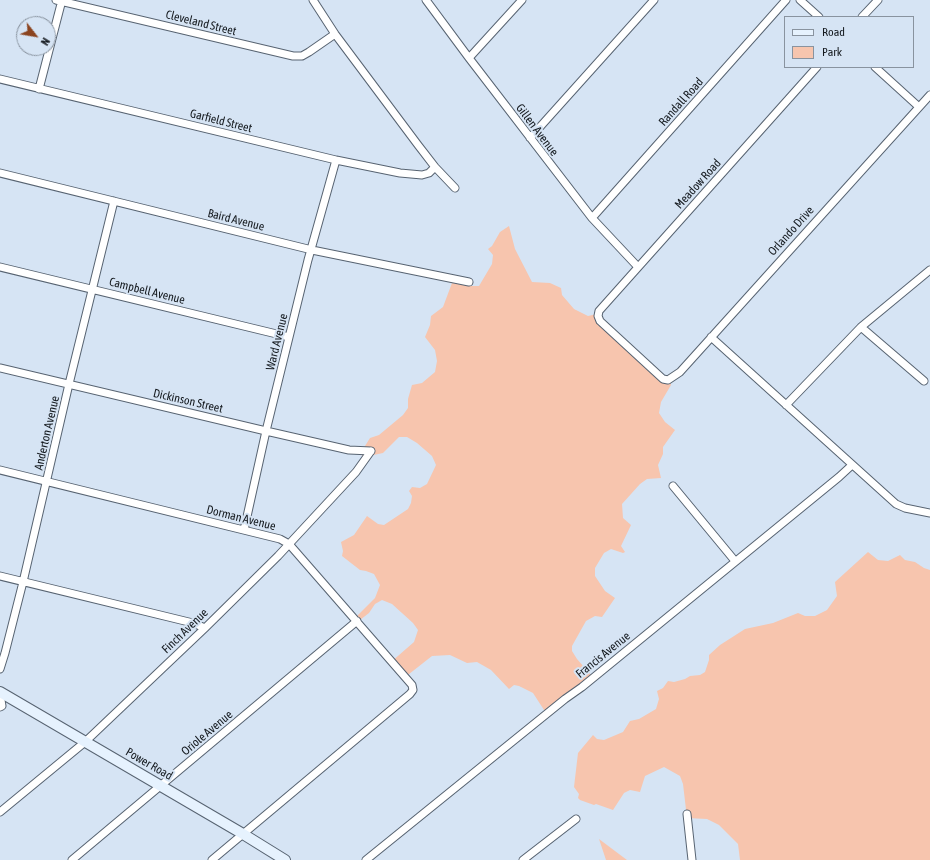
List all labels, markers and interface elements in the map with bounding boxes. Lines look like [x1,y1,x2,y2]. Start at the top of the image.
street label: Cleveland Street [164,7,238,39]
north arrow [16,16,56,56]
legend [784,16,914,68]
text: Road [822,25,845,39]
text: N [39,36,52,48]
text: Park [822,45,842,59]
street label: Randall Road [656,75,706,129]
street label: Gillen Avenue [513,101,561,159]
street label: Garfield Street [188,106,254,136]
street label: Meadow Road [672,156,724,212]
street label: Orlando Drive [765,203,817,259]
street label: Baird Avenue [206,206,266,234]
street label: Campbell Avenue [108,275,186,307]
street label: Ward Avenue [263,312,291,372]
street label: Dickinson Street [152,386,224,416]
street label: Anderton Avenue [31,394,63,472]
street label: Dorman Avenue [205,502,277,534]
street label: Finch Avenue [159,605,211,657]
street label: Francis Avenue [573,629,633,681]
street label: Oriole Avenue [179,707,235,759]
street label: Power Road [123,745,175,783]

